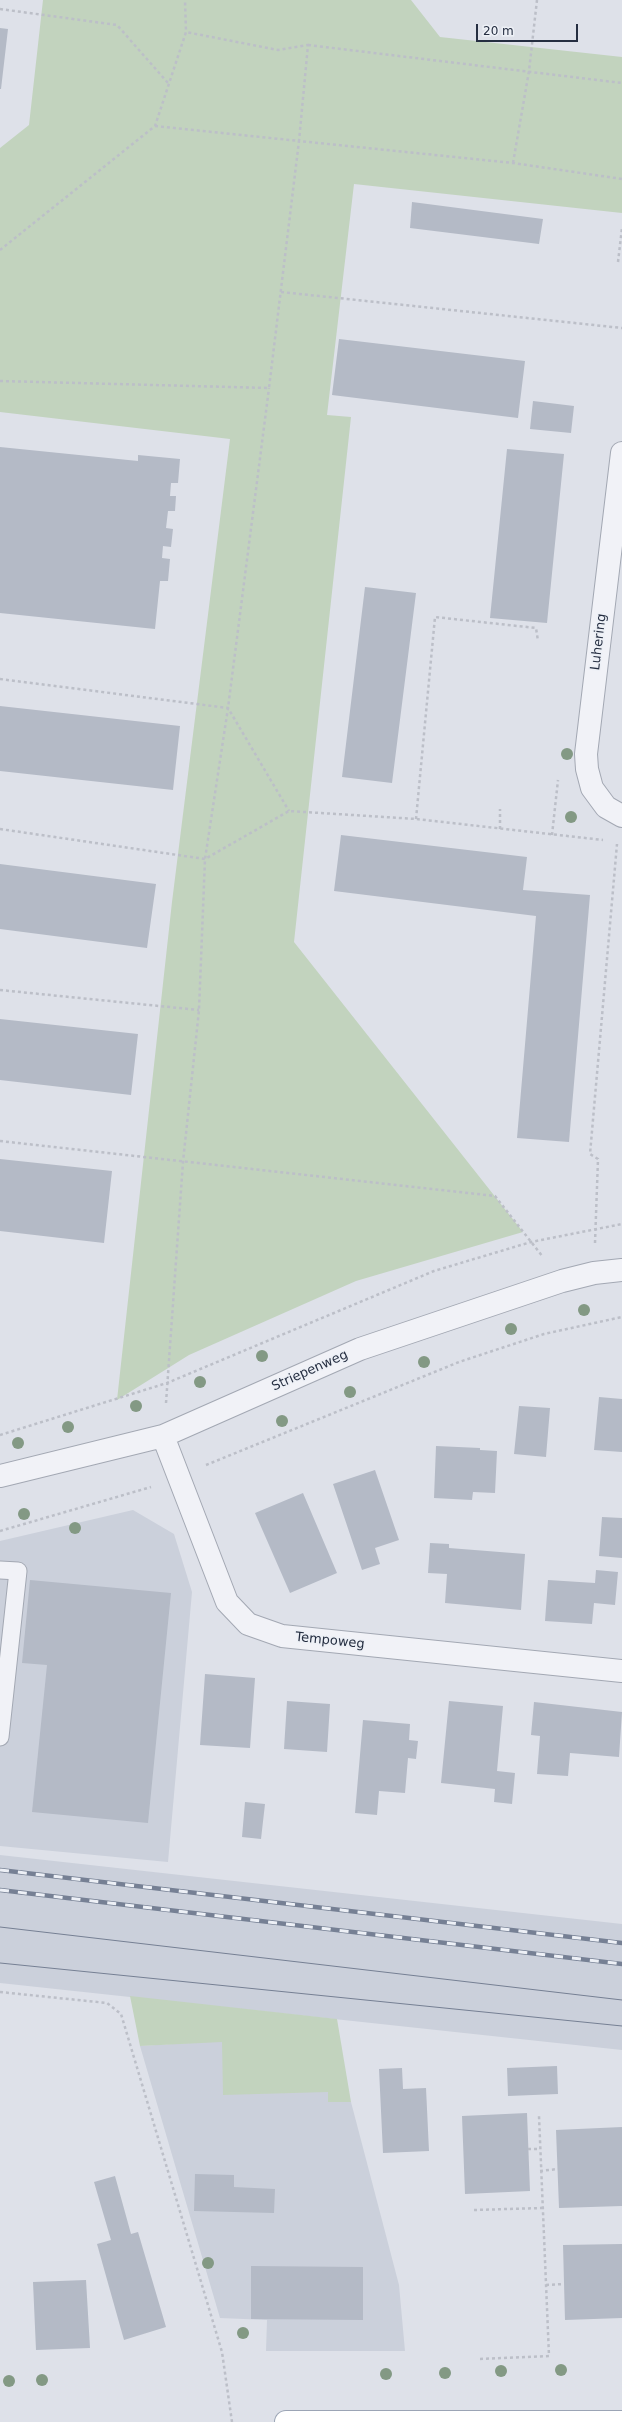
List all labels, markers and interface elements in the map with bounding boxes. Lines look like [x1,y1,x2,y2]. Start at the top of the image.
scale bar [478,16,580,42]
text: 20 m [483,24,514,38]
street label: Luhering [588,613,610,671]
street label: Striepenweg [270,1347,350,1395]
street label: Tempoweg [295,1630,365,1652]

